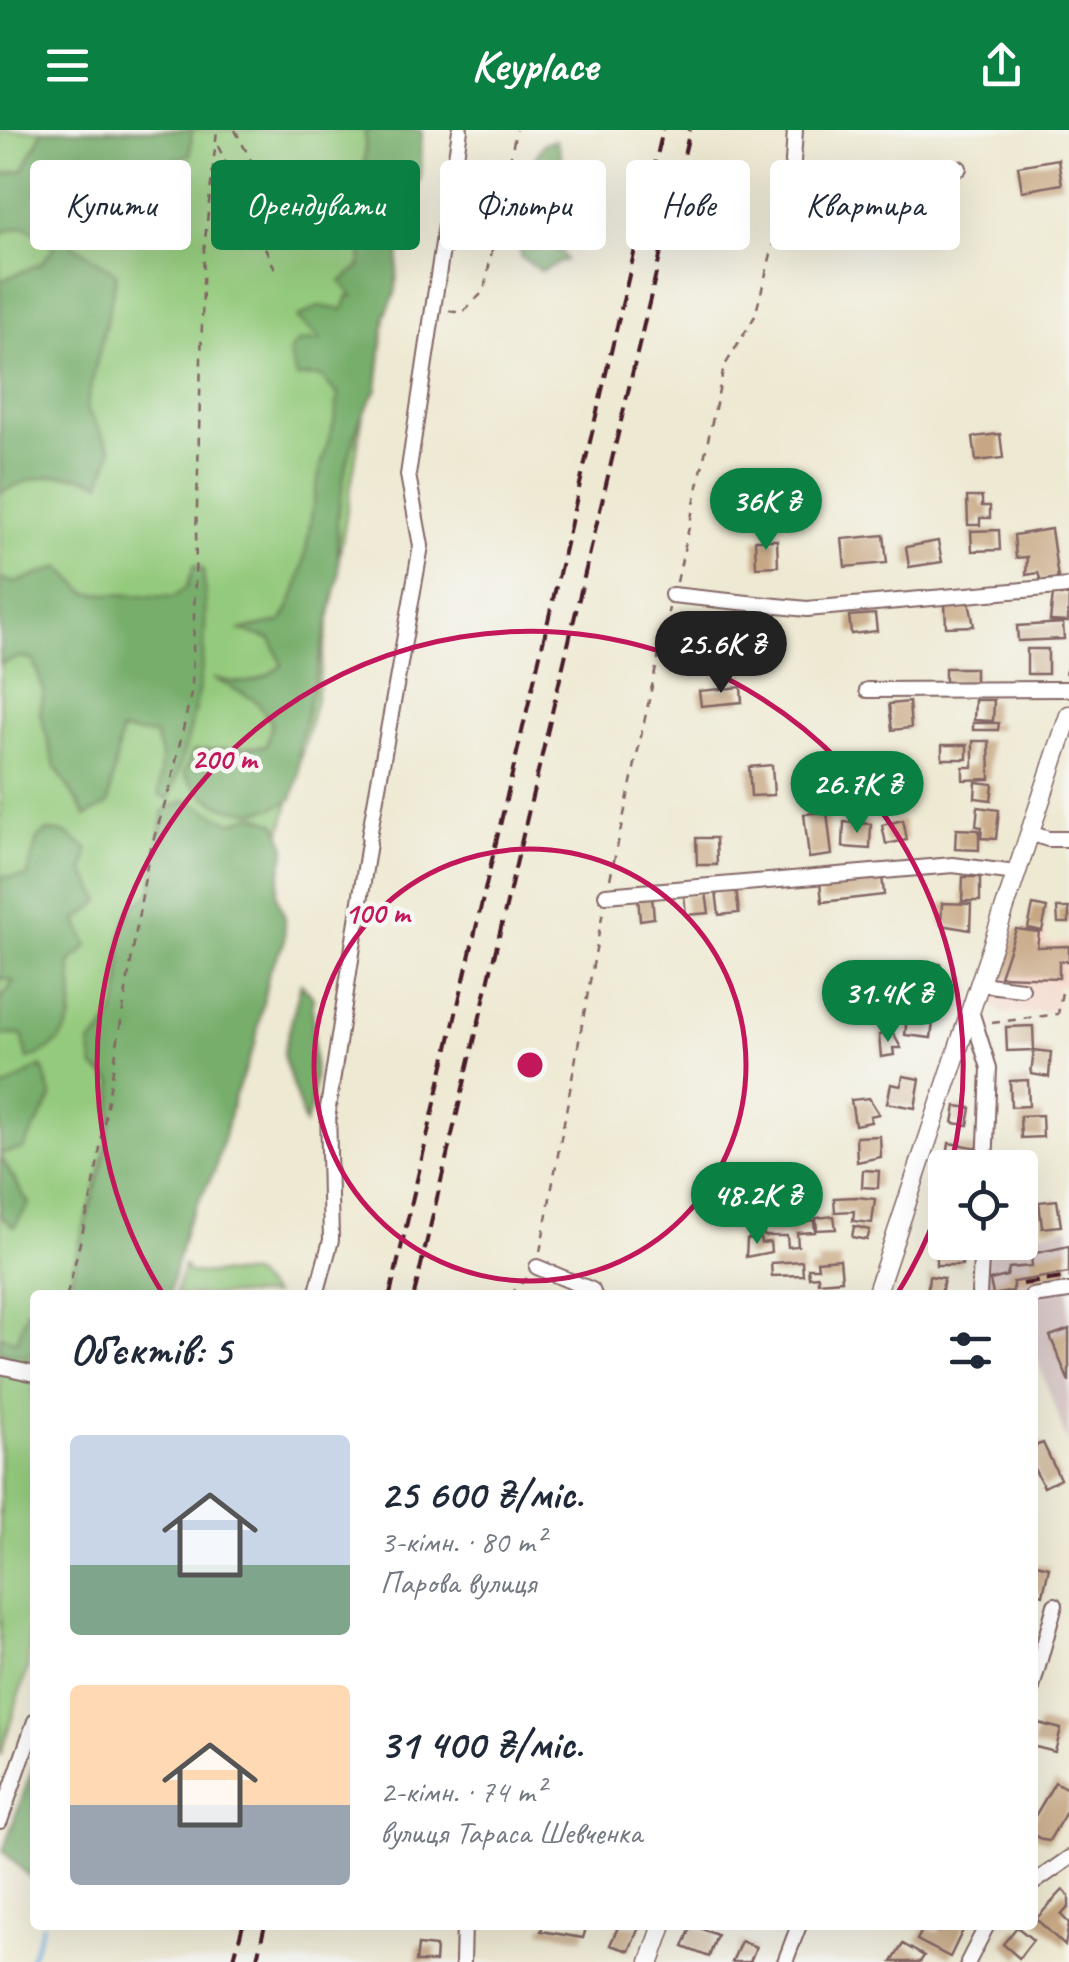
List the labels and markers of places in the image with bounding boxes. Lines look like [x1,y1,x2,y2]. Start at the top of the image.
pin: 36K ₴ [696,468,836,553]
pin: 25.6K ₴ [629,611,813,696]
pin: 26.7K ₴ [765,751,949,836]
pin: 31.4K ₴ [796,960,980,1045]
centre of rings [512,1047,548,1083]
pin: 48.2K ₴ [665,1162,849,1247]

